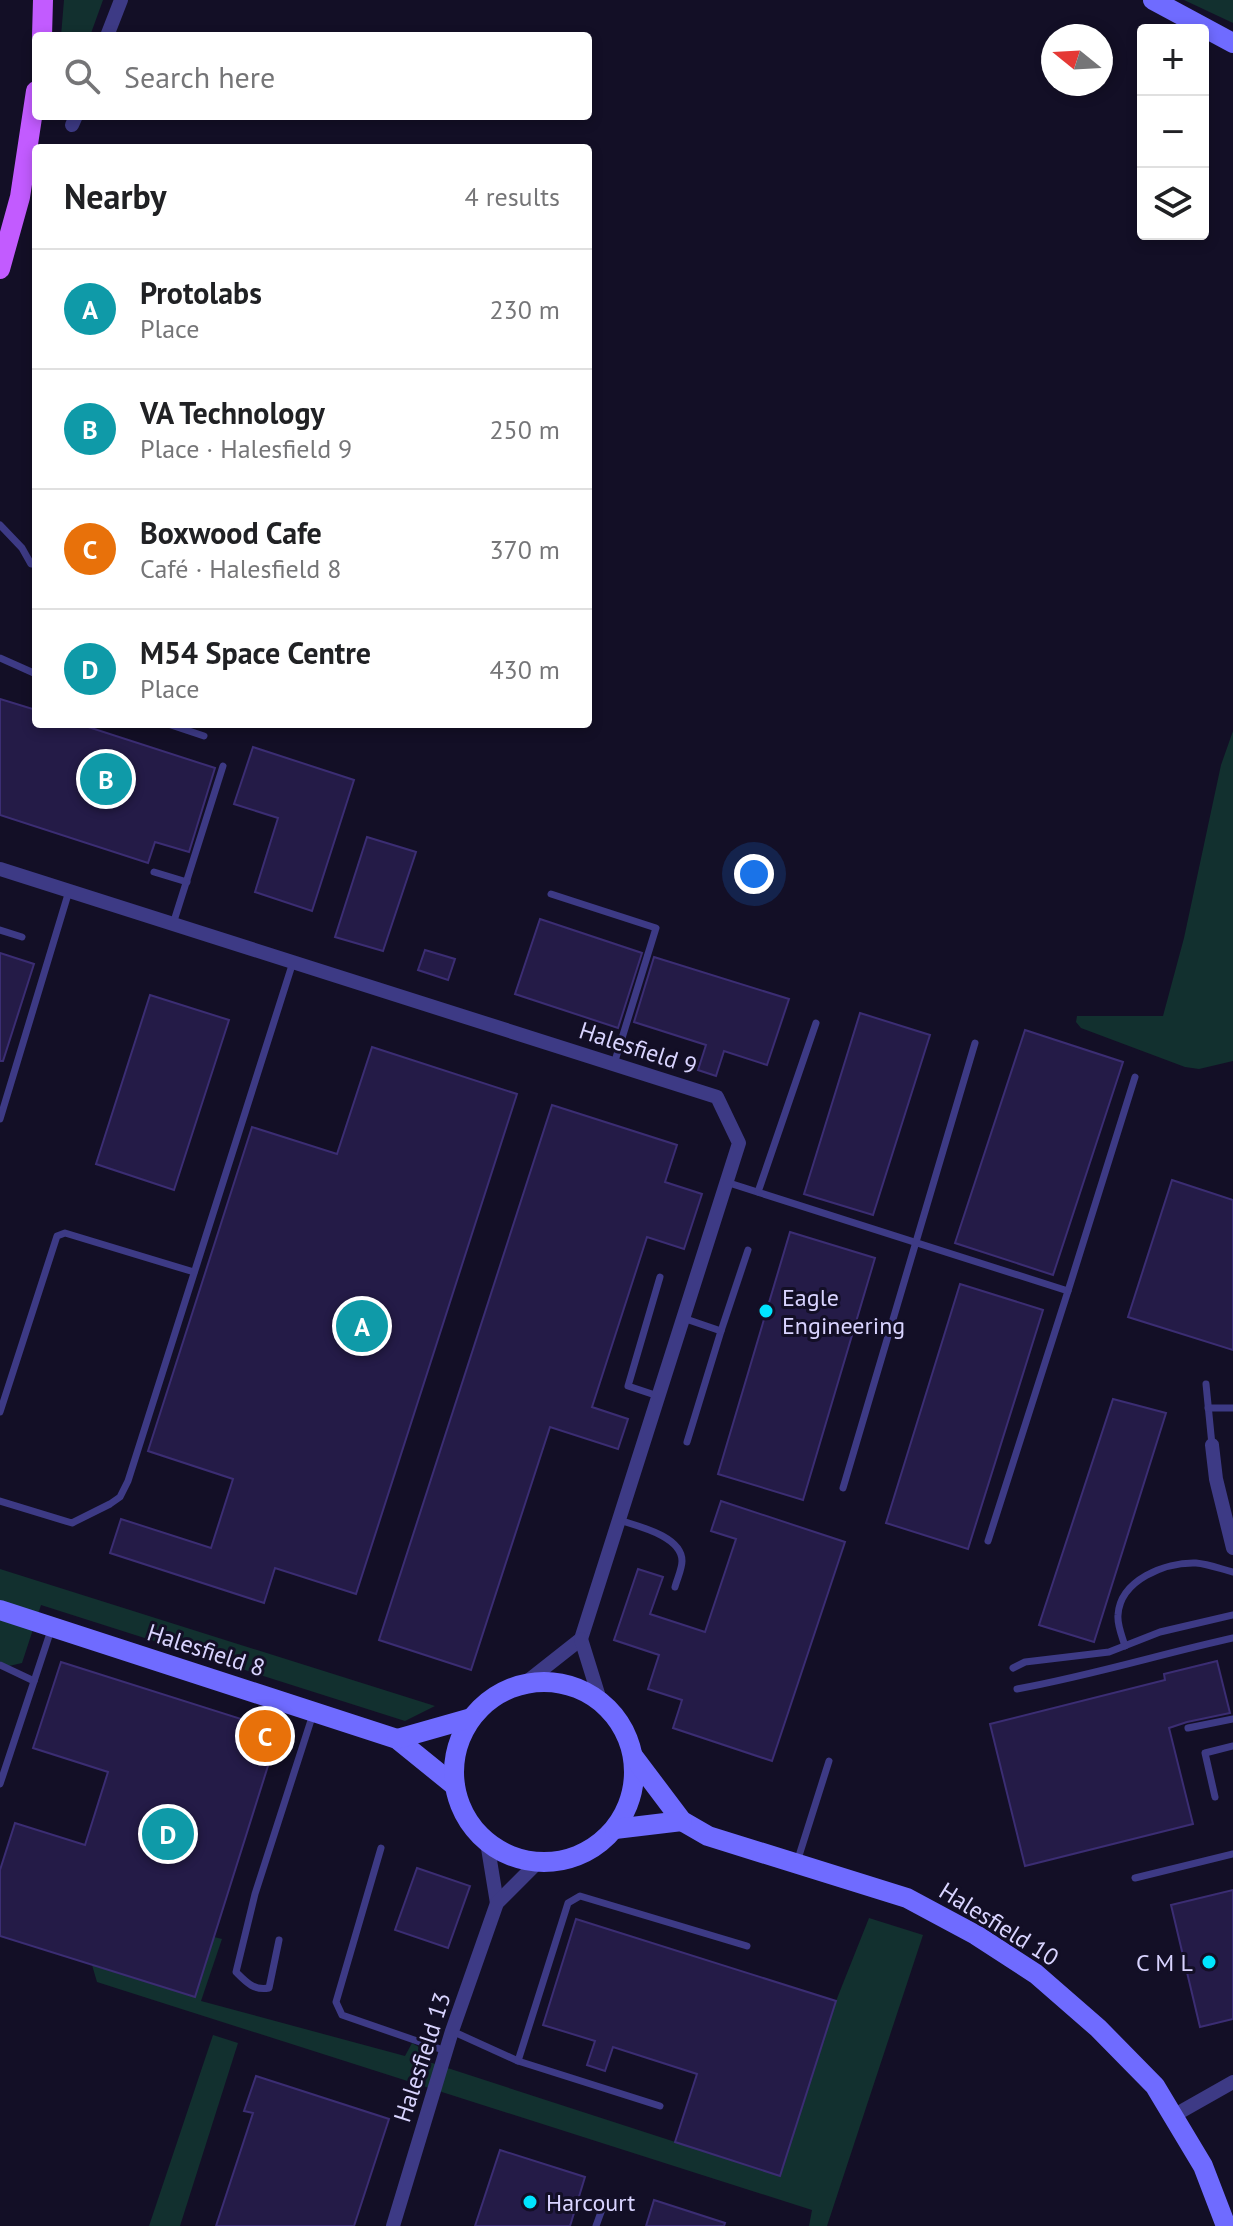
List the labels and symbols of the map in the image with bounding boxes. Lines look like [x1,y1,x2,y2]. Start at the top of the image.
north arrow [1041,24,1113,96]
pin: B [80,749,132,809]
your location [734,854,774,894]
street label: Halesfield 9 [575,1014,701,1082]
place label: Eagle Engineering [782,1282,905,1341]
pin: A [336,1296,388,1356]
marker: Eagle Engineering [757,1302,775,1320]
street label: Halesfield 8 [143,1616,269,1684]
pin: C [239,1706,291,1766]
pin: D [142,1804,194,1864]
street label: Halesfield 10 [934,1875,1064,1973]
place label: C M L [1136,1947,1193,1978]
marker: C M L [1200,1953,1218,1971]
street label: Halesfield 13 [386,1988,458,2126]
place label: Harcourt [546,2187,635,2218]
marker: Harcourt [521,2193,539,2211]

